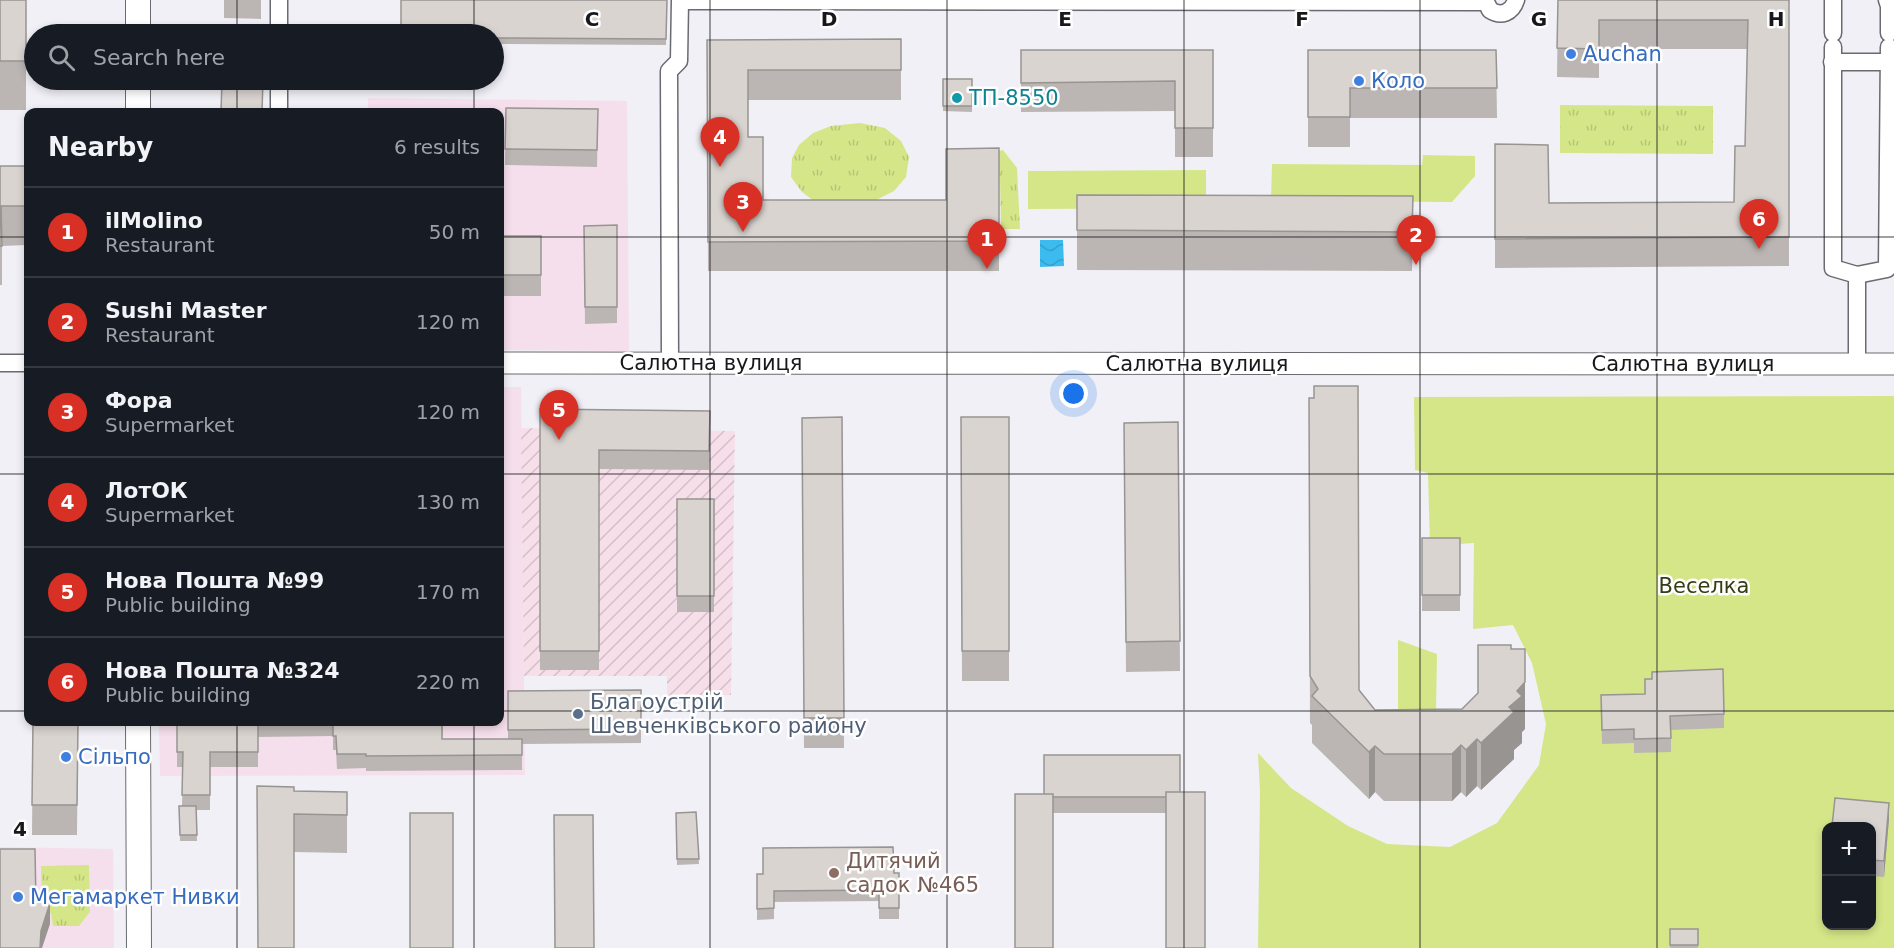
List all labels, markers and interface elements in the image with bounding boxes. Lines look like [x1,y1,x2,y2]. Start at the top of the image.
text: C [585,7,599,31]
text: D [821,7,837,31]
text: E [1058,7,1072,31]
text: F [1295,7,1309,31]
text: G [1531,7,1547,31]
text: H [1768,7,1784,31]
search box [24,24,504,90]
icon: search [45,41,78,74]
place label: Auchan [1583,42,1662,66]
text: Search here [93,45,225,70]
marker: Auchan [1564,47,1578,61]
place label: Коло [1371,69,1425,93]
marker: Коло [1352,74,1366,88]
place label: ТП-8550 [968,86,1059,110]
marker: ТП-8550 [950,91,964,105]
pin: 4 [700,118,740,167]
text: Nearby [48,132,153,162]
text: 6 results [394,135,480,159]
pin: 3 [724,182,762,232]
pin: 6 [1740,200,1778,249]
text: ilMolino [105,208,203,233]
pin: 2 [1396,216,1436,265]
text: 1 [61,220,74,244]
text: 50 m [429,220,480,244]
pin: 1 [968,220,1006,269]
text: Restaurant [105,233,215,257]
text: Sushi Master [105,298,267,323]
text: 2 [61,310,74,334]
text: 120 m [416,310,480,334]
text: Restaurant [105,323,215,347]
street label: Салютна вулиця [620,351,802,375]
street label: Салютна вулиця [1106,352,1288,376]
street label: Салютна вулиця [1592,352,1774,376]
your location [1059,379,1088,408]
text: Фора [105,388,173,413]
pin: 5 [540,390,578,440]
text: 3 [61,400,74,424]
text: 120 m [416,400,480,424]
text: Supermarket [105,413,234,437]
text: ЛотОК [105,478,188,503]
text: 4 [61,490,74,514]
text: 130 m [416,490,480,514]
text: Supermarket [105,503,234,527]
text: Нова Пошта №99 [105,568,324,593]
park label: Веселка [1659,574,1749,598]
text: 5 [61,580,74,604]
text: 170 m [416,580,480,604]
text: Public building [105,593,251,617]
text: Нова Пошта №324 [105,658,340,683]
text: 6 [61,670,74,694]
text: 220 m [416,670,480,694]
text: Public building [105,683,251,707]
place label: Благоустрій Шевченківського району [590,690,867,738]
marker: Благоустрій Шевченківського району [571,707,585,721]
place label: Сільпо [78,745,151,769]
marker: Сільпо [59,750,73,764]
text: 4 [13,817,27,841]
map controls [1822,822,1876,930]
button: + [1822,822,1876,876]
place label: Дитячий садок №465 [846,849,979,897]
marker: Дитячий садок №465 [827,866,841,880]
button: − [1822,876,1876,930]
place label: Мегамаркет Нивки [30,885,240,909]
marker: Мегамаркет Нивки [11,890,25,904]

